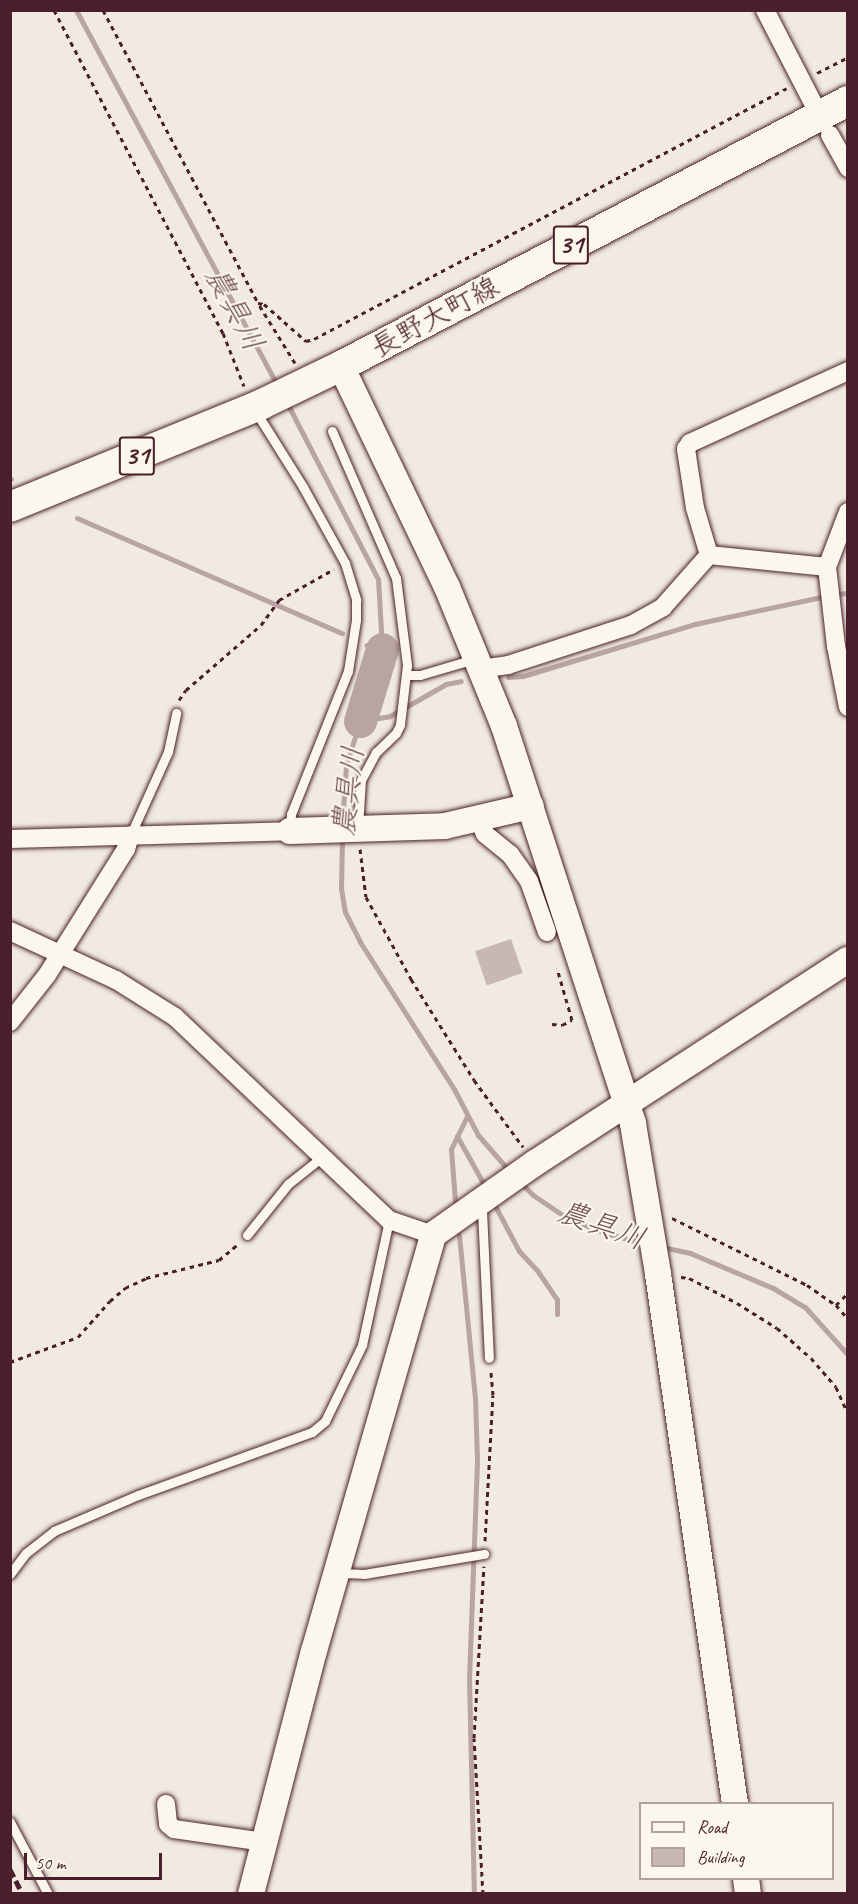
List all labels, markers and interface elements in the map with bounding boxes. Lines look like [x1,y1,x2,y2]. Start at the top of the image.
road number: 31 [552,221,590,269]
water label: 農具川 [198,261,272,357]
street label: 長野大町線 [365,269,505,365]
road number: 31 [118,432,156,480]
water label: 農具川 [325,744,371,838]
water label: 農具川 [554,1193,650,1257]
legend [639,1802,834,1880]
text: Road [697,1816,727,1838]
scale bar [27,1841,165,1879]
text: Building [697,1846,744,1868]
text: 50 m [35,1852,66,1874]

